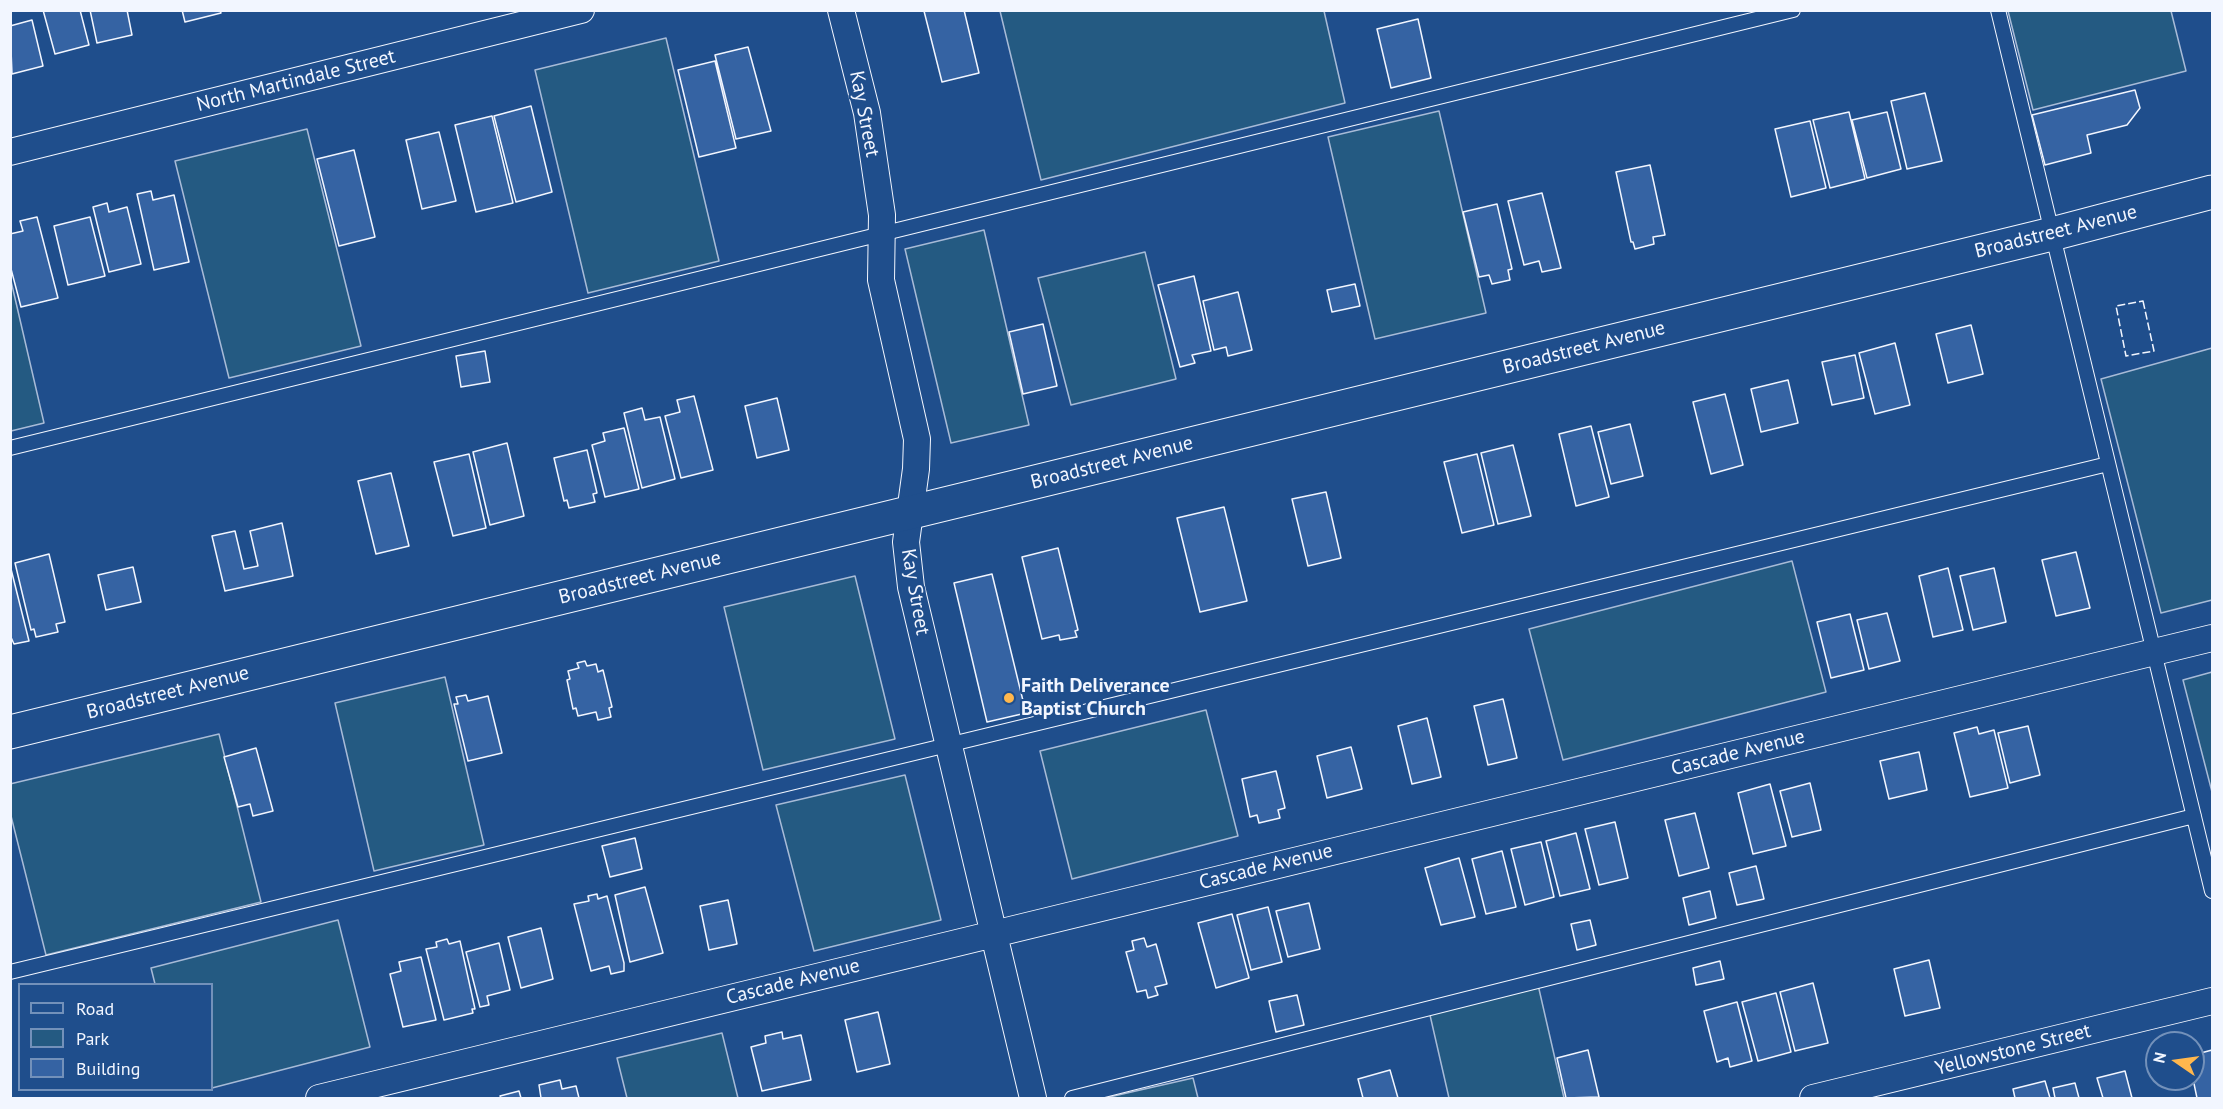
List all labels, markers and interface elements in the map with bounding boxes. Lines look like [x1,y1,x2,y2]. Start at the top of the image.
street label: North Martindale Street [194,45,398,117]
street label: Kay Street [844,69,884,159]
street label: Broadstreet Avenue [1972,200,2140,264]
street label: Broadstreet Avenue [1500,316,1668,380]
street label: Broadstreet Avenue [1028,431,1196,495]
street label: Broadstreet Avenue [556,546,724,610]
street label: Kay Street [896,547,934,637]
street label: Broadstreet Avenue [84,661,252,725]
place label: Faith Deliverance Baptist Church [1021,674,1170,721]
marker: Faith Deliverance Baptist Church [1002,691,1016,705]
street label: Cascade Avenue [1669,725,1807,781]
street label: Cascade Avenue [1197,839,1335,895]
street label: Cascade Avenue [724,954,862,1010]
legend [18,983,213,1091]
text: Road [76,997,114,1020]
street label: Yellowstone Street [1933,1019,2093,1081]
text: Park [76,1027,109,1050]
north arrow [2145,1031,2205,1091]
text: N [2148,1050,2170,1065]
text: Building [76,1057,140,1080]

